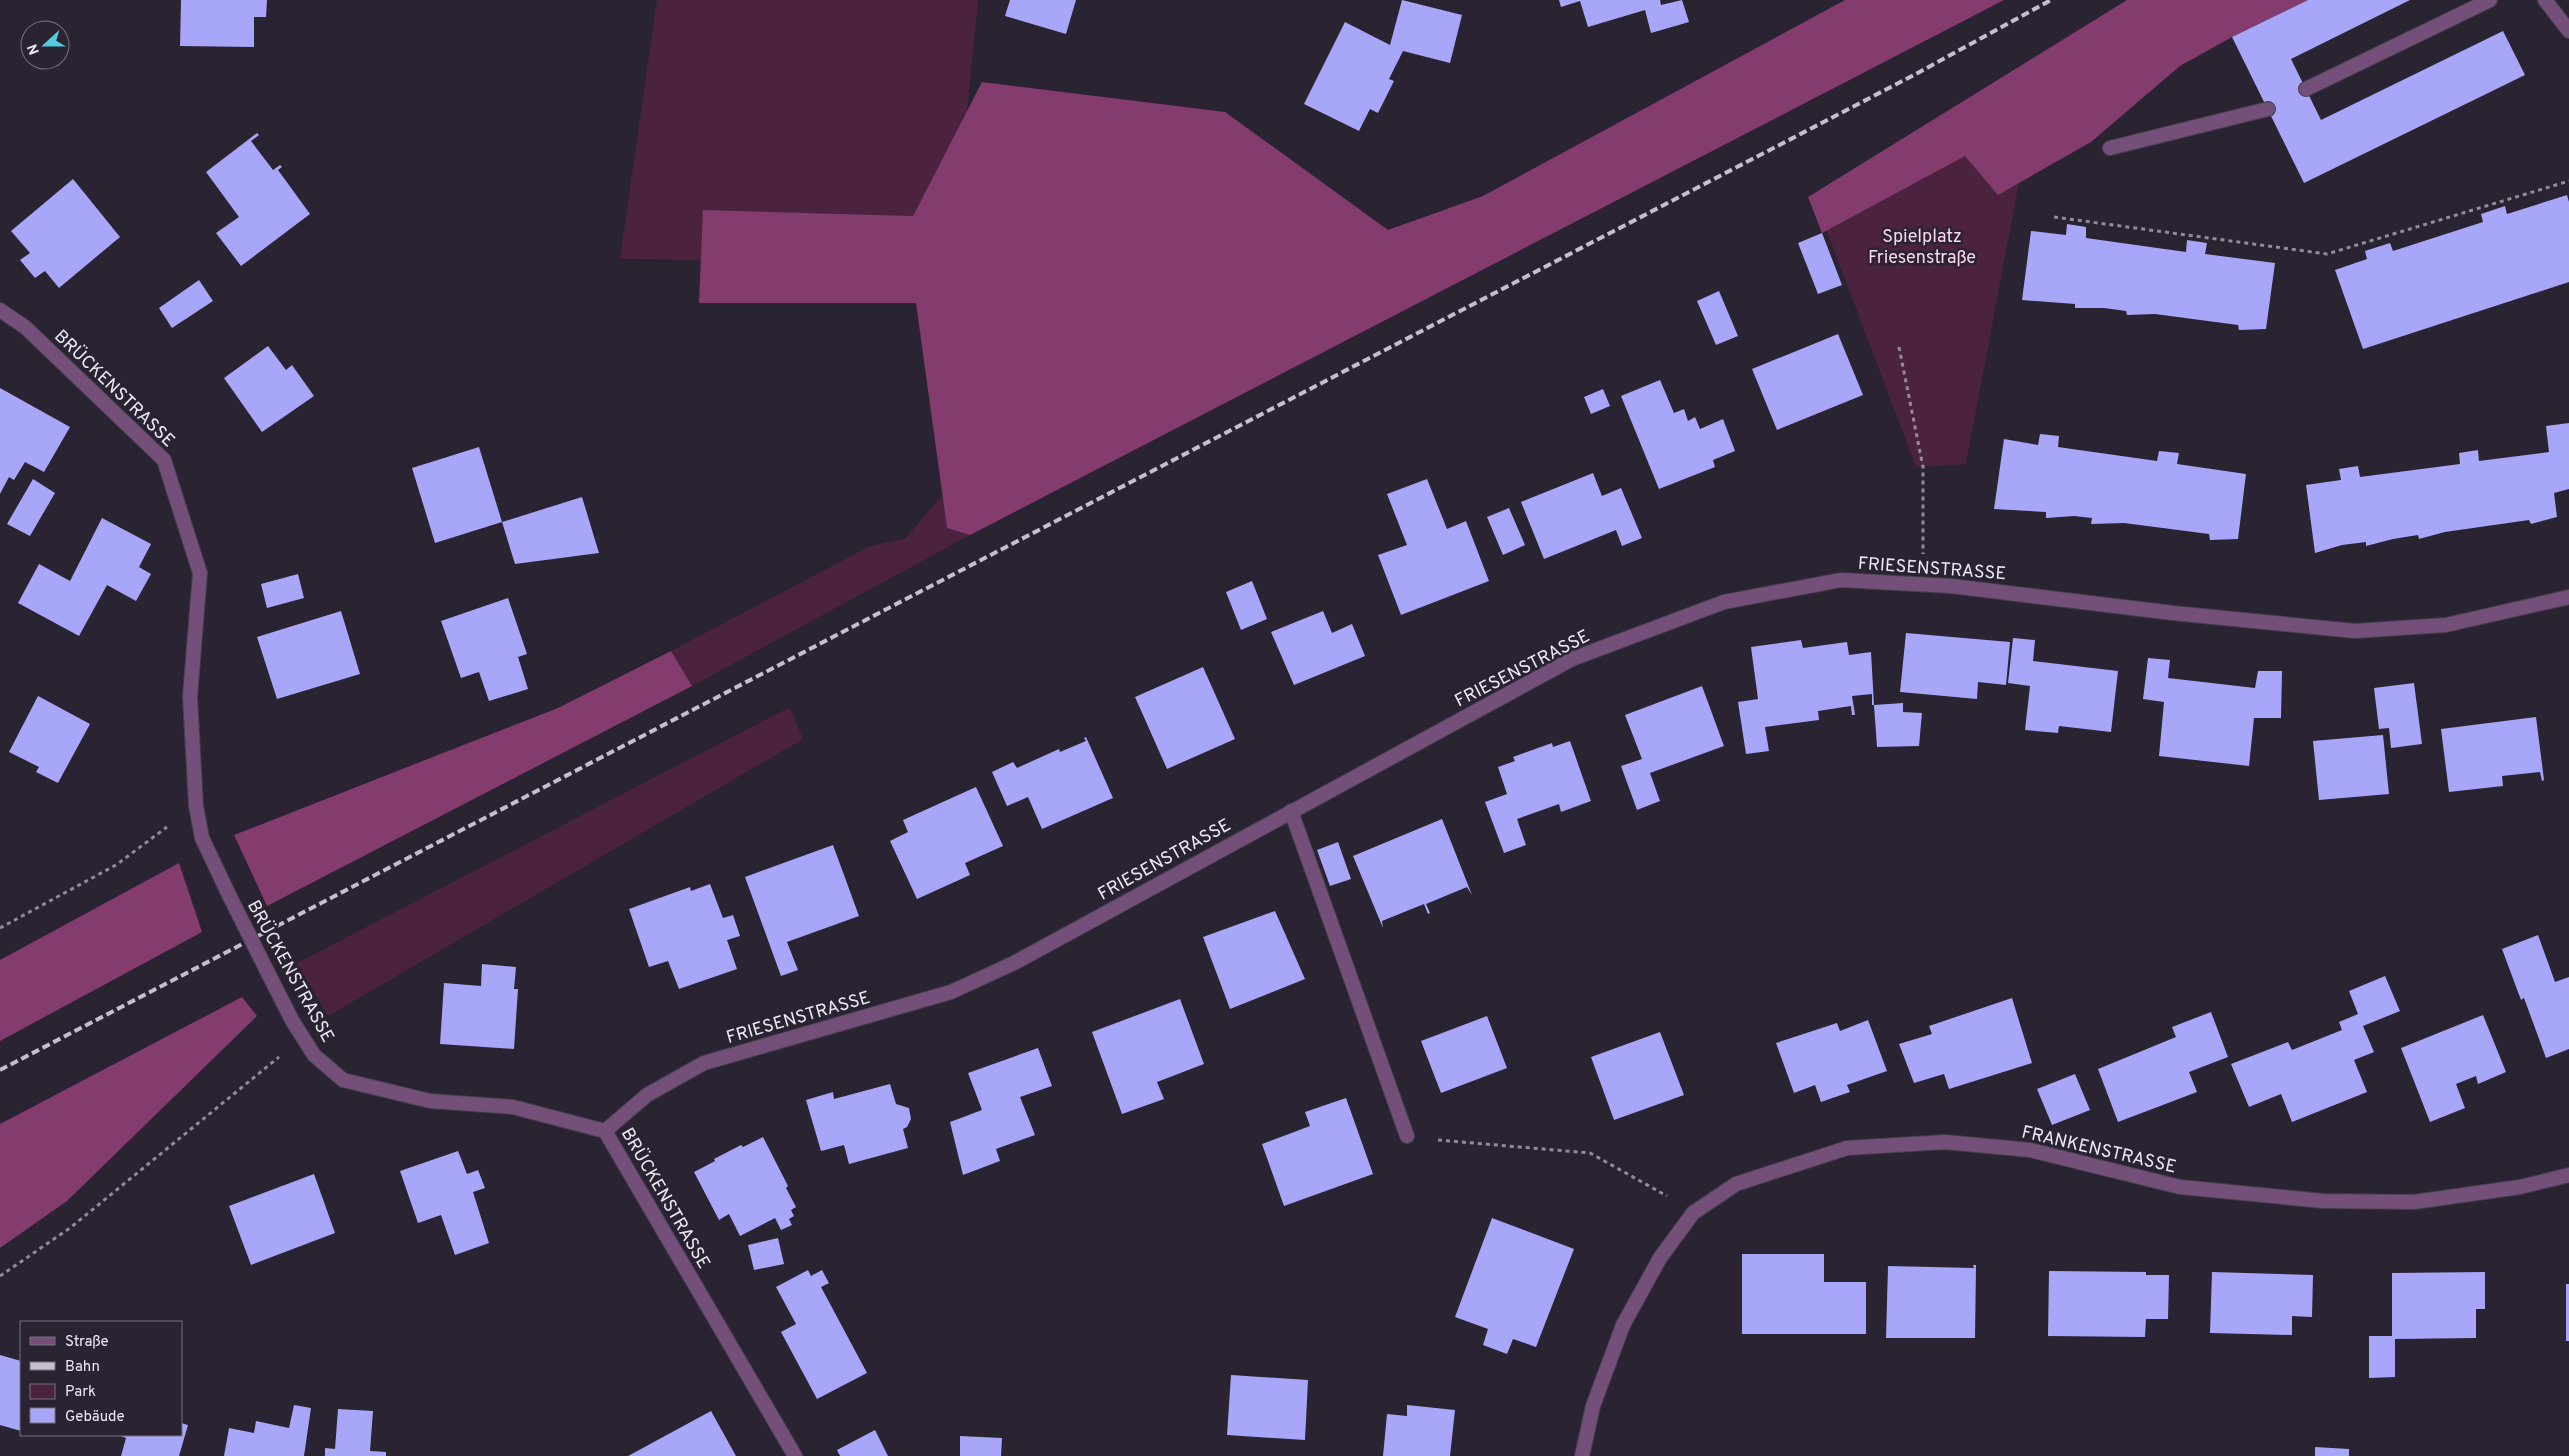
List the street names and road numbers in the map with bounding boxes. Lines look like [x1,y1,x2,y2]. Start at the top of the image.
street label: BRÜCKENSTRASSE [49,324,181,453]
street label: FRIESENSTRASSE [1857,553,2007,586]
street label: FRIESENSTRASSE [1451,625,1594,713]
street label: FRIESENSTRASSE [1094,814,1235,906]
street label: BRÜCKENSTRASSE [241,896,340,1047]
street label: FRIESENSTRASSE [724,987,873,1050]
street label: FRANKENSTRASSE [2019,1121,2178,1179]
street label: BRÜCKENSTRASSE [615,1123,716,1273]

